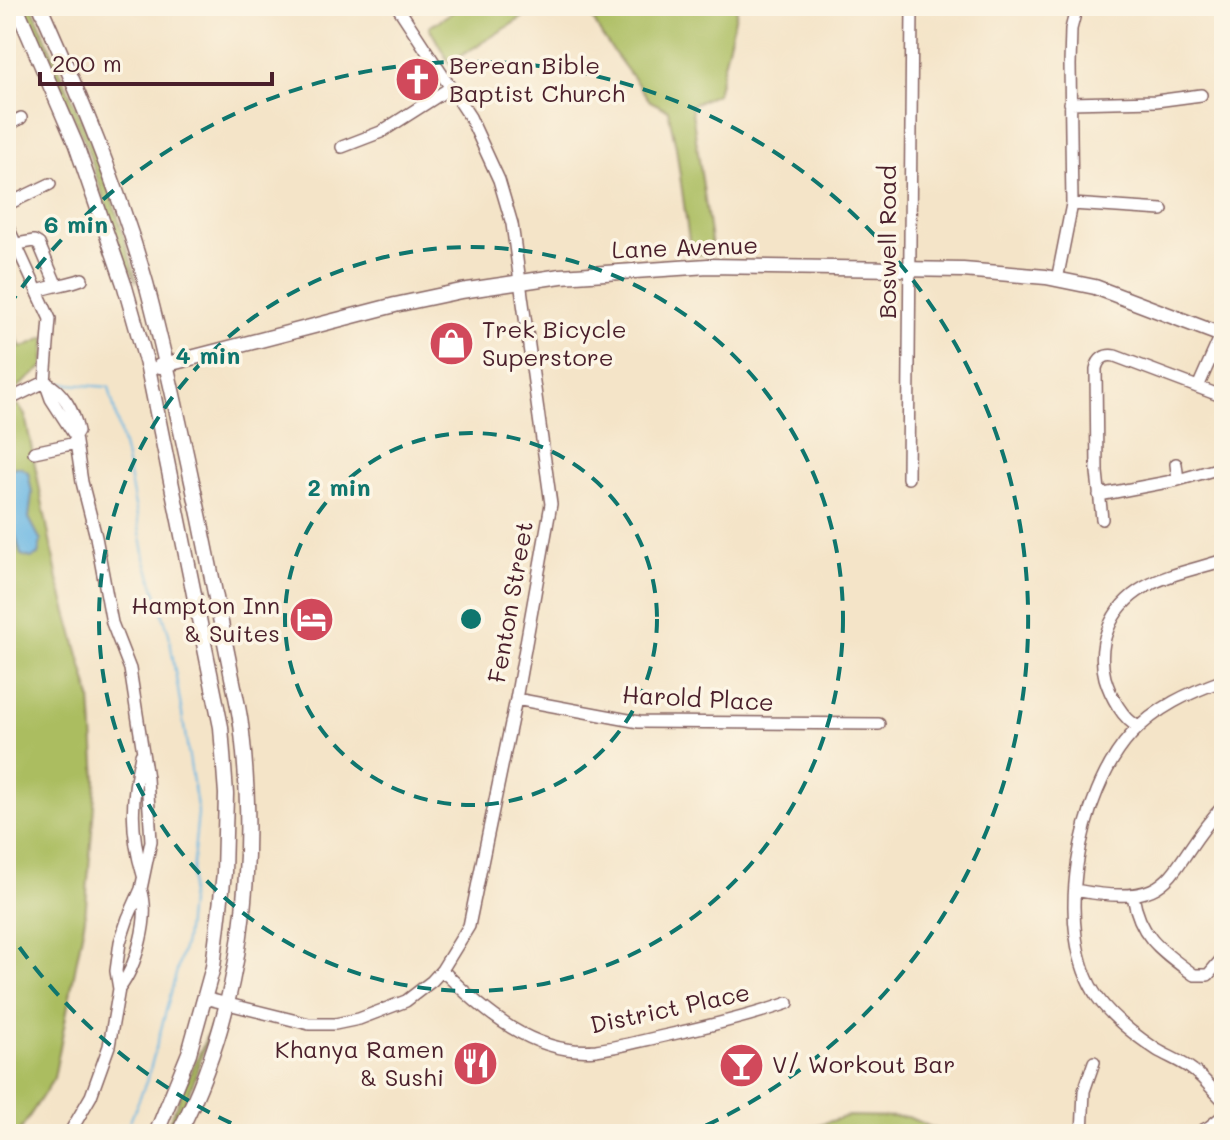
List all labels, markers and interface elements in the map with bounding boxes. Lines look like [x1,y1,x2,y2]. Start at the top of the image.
scale bar [40,36,272,86]
text: 200 m [52,47,122,78]
place label: Berean Bible Baptist Church [449,49,625,108]
church icon: Berean Bible Baptist Church [394,56,442,104]
street label: Boswell Road [871,165,902,319]
text: 6 min [44,208,108,239]
street label: Lane Avenue [611,228,759,265]
place label: Trek Bicycle Superstore [482,313,627,372]
shop icon: Trek Bicycle Superstore [427,320,475,368]
text: 4 min [176,339,240,370]
text: 2 min [308,471,371,502]
street label: Fenton Street [480,518,539,685]
place label: Hampton Inn & Suites [131,589,280,648]
hotel icon: Hampton Inn & Suites [287,596,335,644]
centre of rings [457,605,485,633]
street label: Harold Place [621,678,775,717]
street label: District Place [587,975,752,1040]
place label: Khanya Ramen & Sushi [275,1033,444,1092]
restaurant icon: Khanya Ramen & Sushi [451,1040,499,1088]
bar icon: V/ Workout Bar [717,1041,765,1089]
place label: V/ Workout Bar [772,1048,955,1079]

